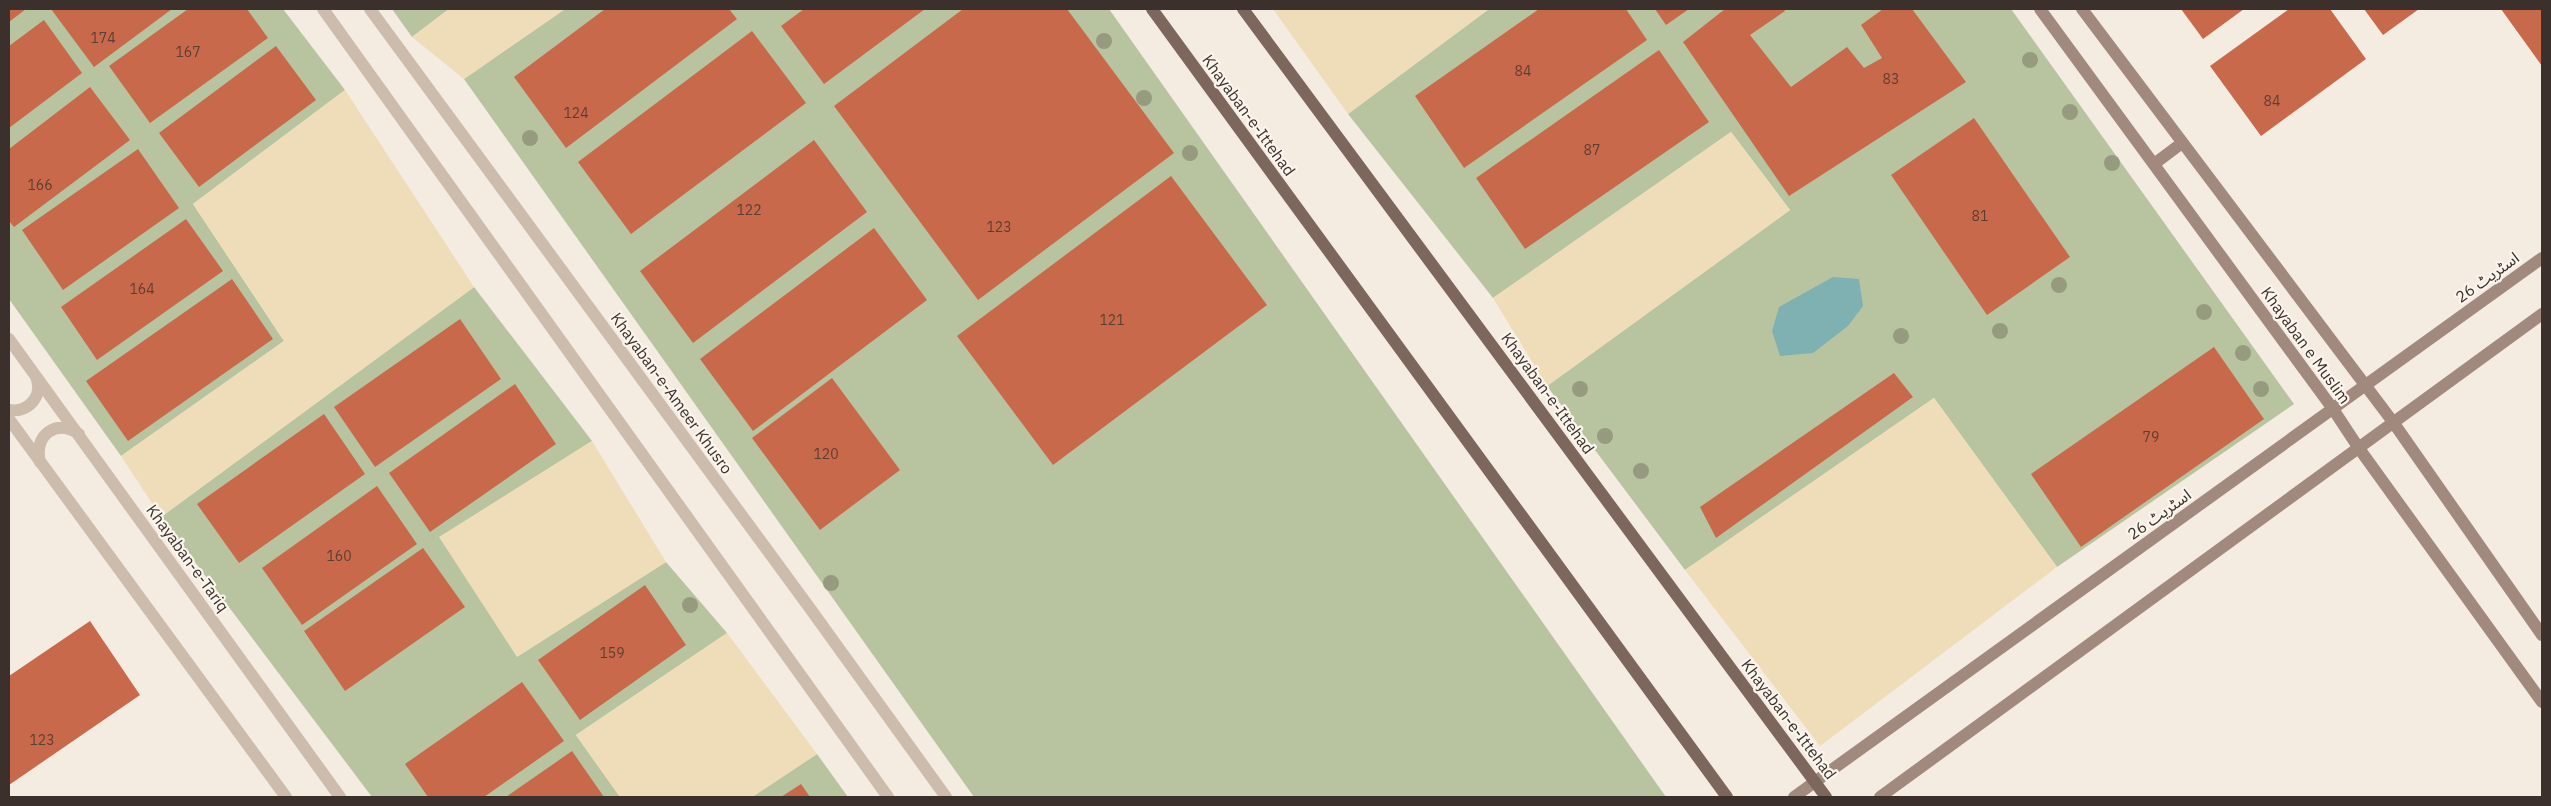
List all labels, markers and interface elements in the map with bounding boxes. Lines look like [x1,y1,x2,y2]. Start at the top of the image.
house number: 174 [90,29,116,47]
house number: 167 [175,43,201,61]
street label: Khayaban-e-Ittehad [1198,50,1300,180]
house number: 84 [1515,62,1531,80]
house number: 83 [1883,70,1899,88]
house number: 84 [2264,92,2280,110]
house number: 124 [563,104,589,122]
house number: 87 [1584,141,1600,159]
house number: 166 [27,176,53,194]
house number: 122 [736,201,762,219]
house number: 81 [1972,207,1988,225]
house number: 123 [986,218,1012,236]
street label: اسٹریٹ 26 [2451,247,2523,307]
house number: 164 [129,280,155,298]
street label: Khayaban e Muslim [2257,283,2355,407]
street label: Khayaban-e-Ameer Khusro [607,308,737,478]
house number: 121 [1099,311,1125,329]
street label: Khayaban-e-Ittehad [1497,328,1599,458]
house number: 79 [2143,428,2159,446]
house number: 120 [813,445,839,463]
street label: اسٹریٹ 26 [2123,484,2195,544]
street label: Khayaban-e-Tariq [142,500,234,616]
house number: 160 [326,547,352,565]
house number: 159 [599,644,625,662]
street label: Khayaban-e-Ittehad [1737,655,1841,783]
house number: 123 [29,731,55,749]

